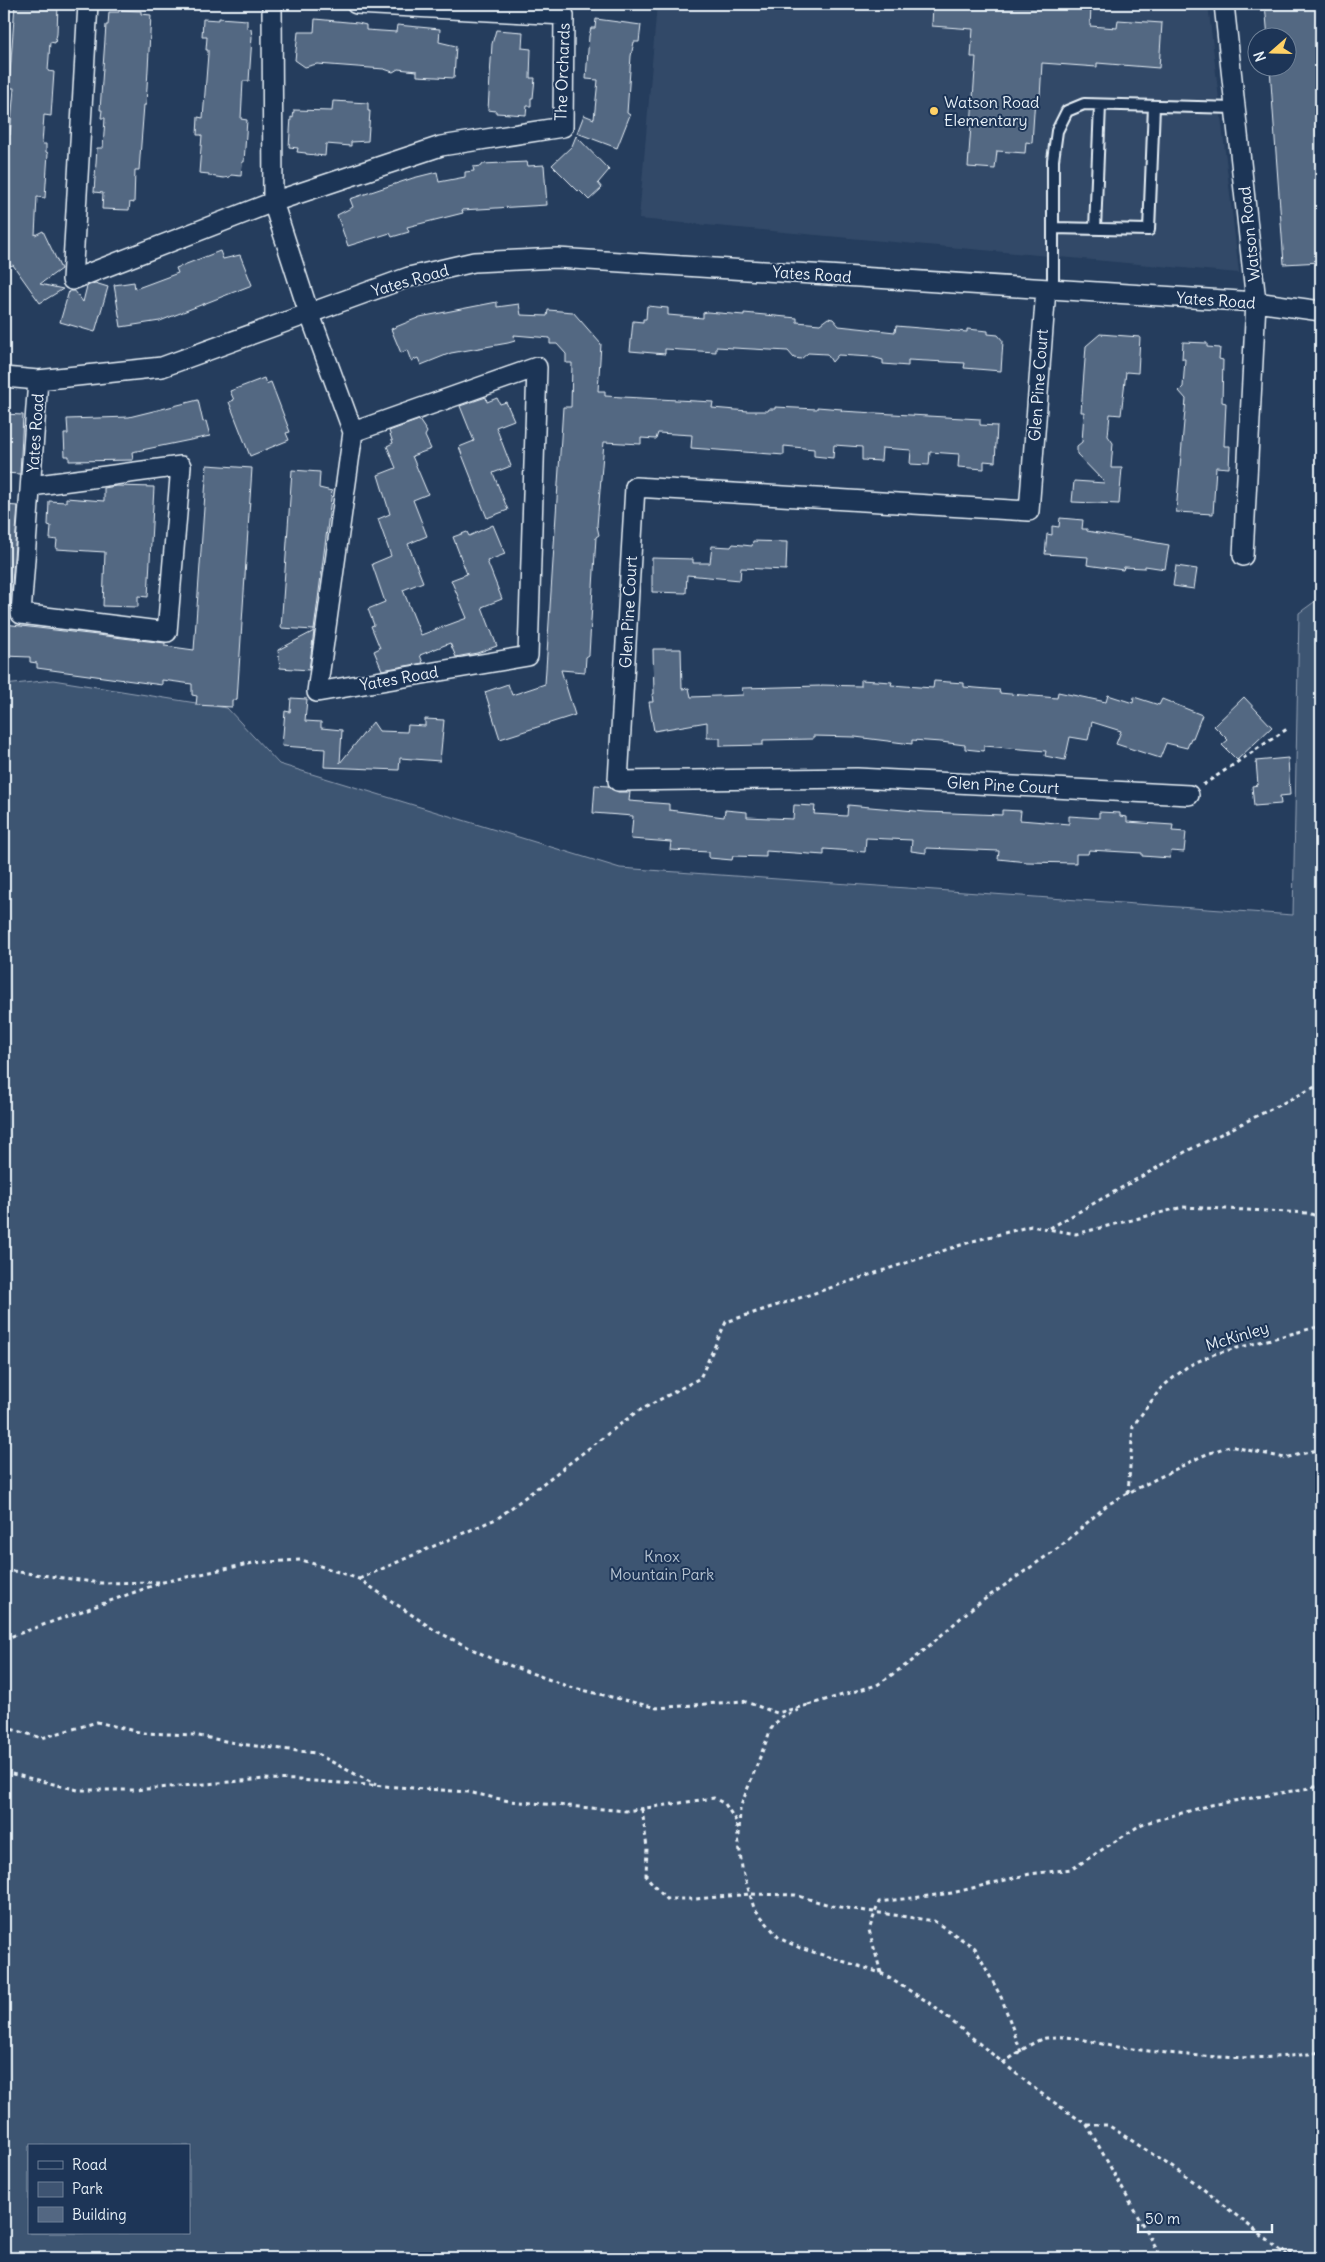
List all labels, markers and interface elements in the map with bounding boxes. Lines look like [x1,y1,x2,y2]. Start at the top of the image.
street label: The Orchards [550,23,574,121]
north arrow [1248,28,1298,78]
text: N [1250,49,1270,64]
place label: Watson Road Elementary [944,92,1039,130]
marker: Watson Road Elementary [928,105,940,117]
street label: Watson Road [1234,186,1264,282]
street label: Yates Road [369,259,451,301]
street label: Yates Road [772,261,852,287]
street label: Yates Road [1176,287,1256,313]
street label: Glen Pine Court [1024,328,1052,442]
street label: Yates Road [22,393,48,473]
street label: Glen Pine Court [615,555,641,669]
street label: Yates Road [358,661,440,695]
street label: Glen Pine Court [946,772,1060,798]
street label: McKinley [1203,1317,1271,1355]
park label: Knox Mountain Park [610,1546,714,1584]
legend [28,2144,190,2234]
text: Road [72,2155,107,2174]
text: Park [72,2179,103,2198]
scale bar [1138,2202,1271,2234]
text: Building [72,2205,127,2224]
text: 50 m [1145,2209,1180,2228]

